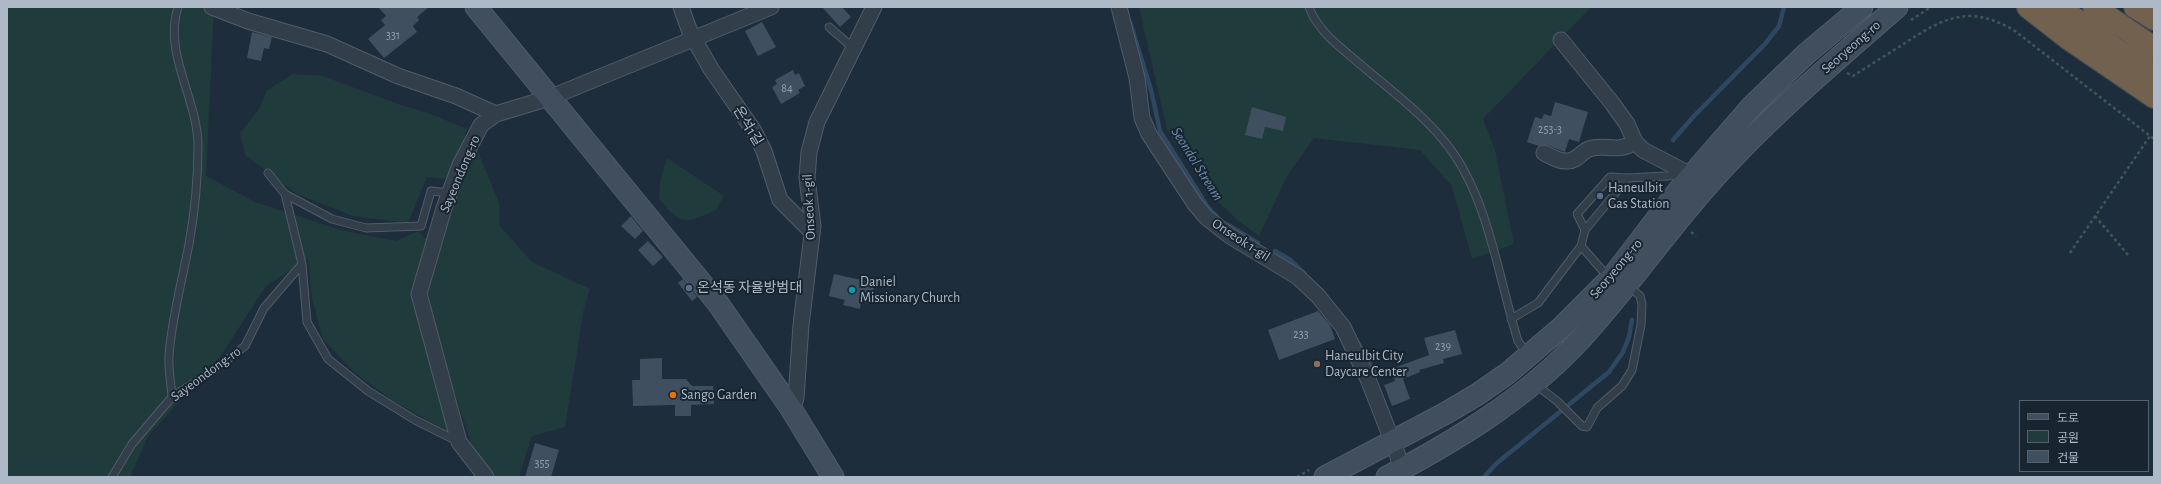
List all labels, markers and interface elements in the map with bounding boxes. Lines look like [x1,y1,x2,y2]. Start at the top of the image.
street label: Seoryeong-ro [1818,17,1884,77]
house number: 331 [386,28,400,42]
house number: 84 [781,81,793,95]
street label: 온석1길 [729,103,767,149]
house number: 253-3 [1538,122,1562,136]
water label: Seondol Stream [1167,124,1227,204]
street label: Sayeondong-ro [436,133,484,215]
street label: Onseok 1-gil [799,174,819,240]
place label: Haneulbit Gas Station [1608,180,1670,212]
marker: Haneulbit Gas Station [1595,191,1605,201]
street label: Onseok 1-gil [1209,215,1273,265]
street label: Seoryeong-ro [1586,236,1646,302]
place label: Daniel Missionary Church [860,274,960,306]
place label: 온석동 자율방범대 [697,280,802,296]
marker: 온석동 자율방범대 [684,283,694,293]
marker: Daniel Missionary Church [847,285,857,295]
house number: 233 [1293,327,1309,341]
house number: 239 [1435,339,1451,353]
street label: Sayeondong-ro [168,343,244,405]
place label: Haneulbit City Daycare Center [1325,348,1407,380]
marker: Haneulbit City Daycare Center [1312,359,1322,369]
place label: Sango Garden [681,387,757,403]
marker: Sango Garden [668,390,678,400]
legend [2019,400,2149,472]
text: 도로 [2057,412,2079,424]
text: 공원 [2057,432,2079,444]
text: 건물 [2057,452,2079,464]
house number: 355 [535,456,549,470]

